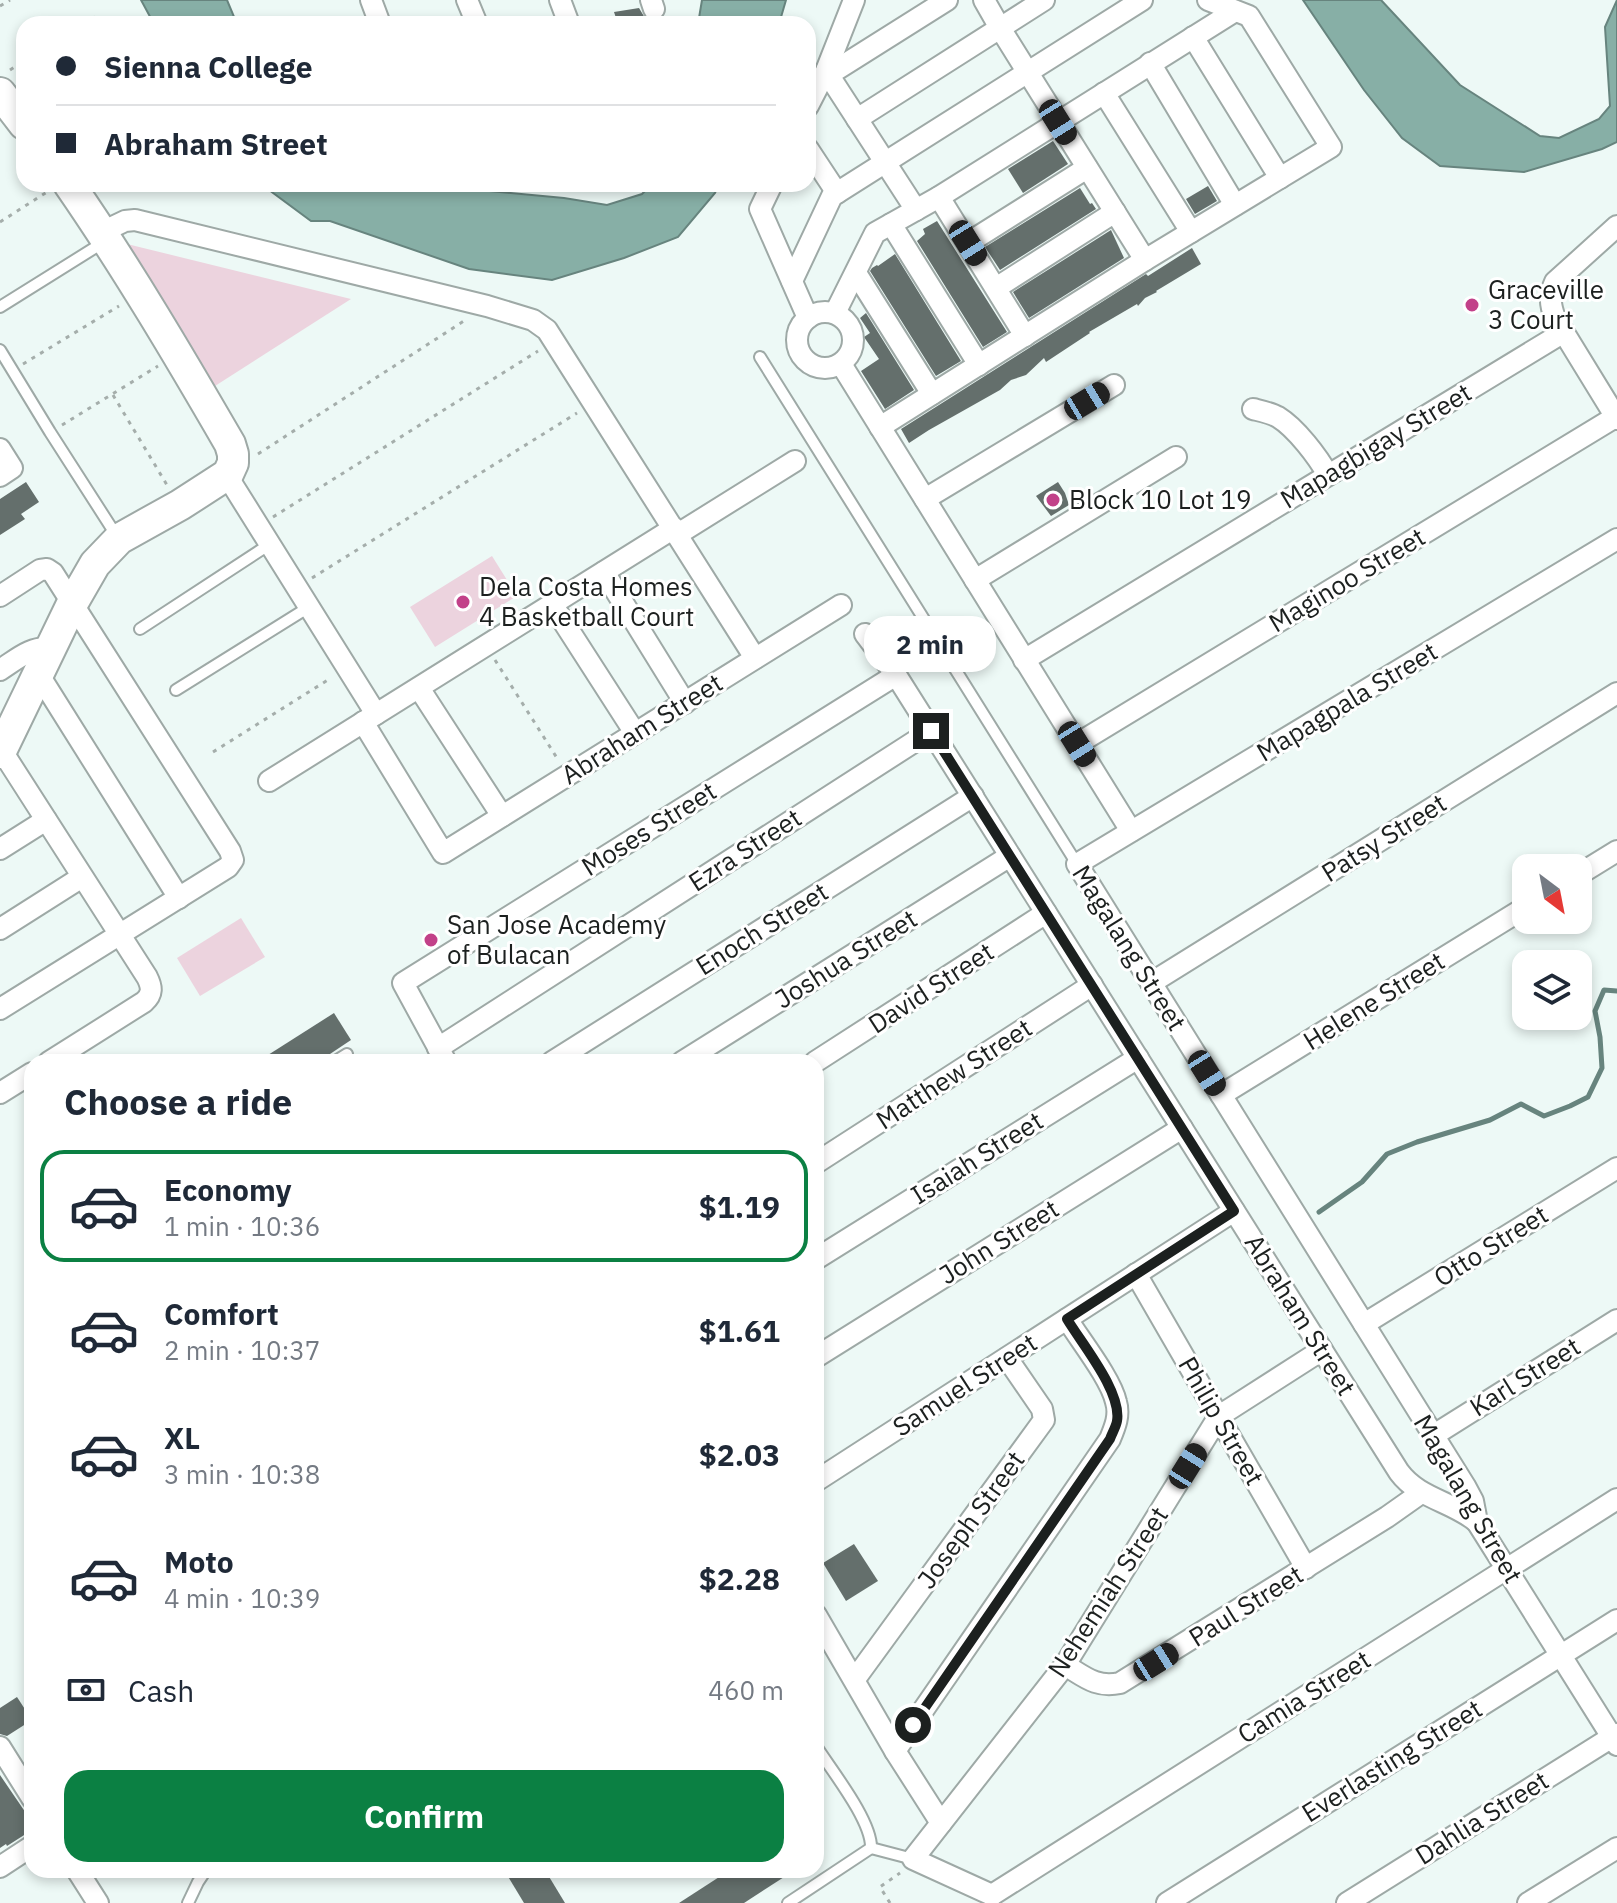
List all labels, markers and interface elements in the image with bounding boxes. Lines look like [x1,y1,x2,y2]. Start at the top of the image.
text: Sienna College [104,47,313,86]
car [1035,95,1081,149]
text: Abraham Street [104,124,328,163]
car [945,216,991,270]
place label: Graceville 3 Court [1488,272,1604,336]
marker: Graceville 3 Court [1463,296,1481,314]
street label: Mapagbigay Street [1274,375,1477,516]
car [1060,378,1114,424]
place label: Block 10 Lot 19 [1069,482,1252,516]
marker: Block 10 Lot 19 [1044,491,1062,509]
street label: Maginoo Street [1262,519,1431,639]
place label: Dela Costa Homes 4 Basketball Court [479,569,694,633]
marker: Dela Costa Homes 4 Basketball Court [454,593,472,611]
callout: 2 min [865,615,997,671]
text: 2 min [896,627,964,661]
street label: Mapagpala Street [1250,634,1443,769]
street label: Abraham Street [554,665,728,791]
route end [913,713,949,749]
car [1054,717,1100,771]
street label: Moses Street [575,773,722,883]
street label: Patsy Street [1315,785,1452,889]
street label: Ezra Street [682,800,807,898]
north arrow [1512,854,1592,934]
map controls [1512,854,1592,1030]
street label: Magalang Street [1065,858,1194,1037]
street label: Enoch Street [689,874,834,982]
street label: Joshua Street [768,901,923,1015]
place label: San Jose Academy of Bulacan [447,907,666,971]
marker: San Jose Academy of Bulacan [422,931,440,949]
street label: David Street [861,934,1000,1040]
street label: Helene Street [1296,943,1451,1057]
button: layers [1512,950,1592,1030]
street label: Matthew Street [869,1010,1038,1136]
car [1184,1046,1230,1100]
text: Choose a ride [64,1078,292,1125]
street label: Isaiah Street [904,1103,1049,1211]
icon: car [68,1170,140,1242]
text: Economy [164,1170,292,1209]
text: $1.19 [699,1187,780,1226]
street label: John Street [932,1191,1065,1291]
street label: Otto Street [1427,1197,1554,1294]
text: 1 min · 10:36 [164,1209,320,1243]
street label: Abraham Street [1238,1227,1364,1401]
icon: car [68,1294,140,1366]
text: Comfort [164,1294,279,1333]
text: $1.61 [699,1311,780,1350]
street label: Samuel Street [886,1325,1043,1443]
street label: Karl Street [1463,1329,1586,1423]
text: 2 min · 10:37 [164,1333,320,1367]
street label: Philip Street [1171,1350,1272,1491]
street label: Magalang Street [1407,1408,1531,1589]
icon: car [68,1418,140,1490]
text: XL [164,1418,200,1457]
text: $2.03 [699,1435,780,1474]
car [1165,1439,1211,1493]
street label: Joseph Street [909,1444,1032,1595]
text: 3 min · 10:38 [164,1457,320,1491]
street label: Nehemiah Street [1039,1500,1175,1683]
icon: car [68,1542,140,1614]
text: Moto [164,1542,234,1581]
street label: Paul Street [1182,1557,1309,1654]
text: $2.28 [699,1559,780,1598]
text: 4 min · 10:39 [164,1581,320,1615]
car [1129,1639,1183,1685]
street label: Camia Street [1231,1642,1376,1750]
icon: cash [64,1668,108,1712]
text: Cash [128,1671,194,1710]
text: 460 m [708,1673,784,1707]
street label: Everlasting Street [1295,1691,1488,1829]
route start [895,1707,931,1743]
street label: Dahlia Street [1408,1763,1555,1872]
button: Confirm [64,1770,784,1862]

